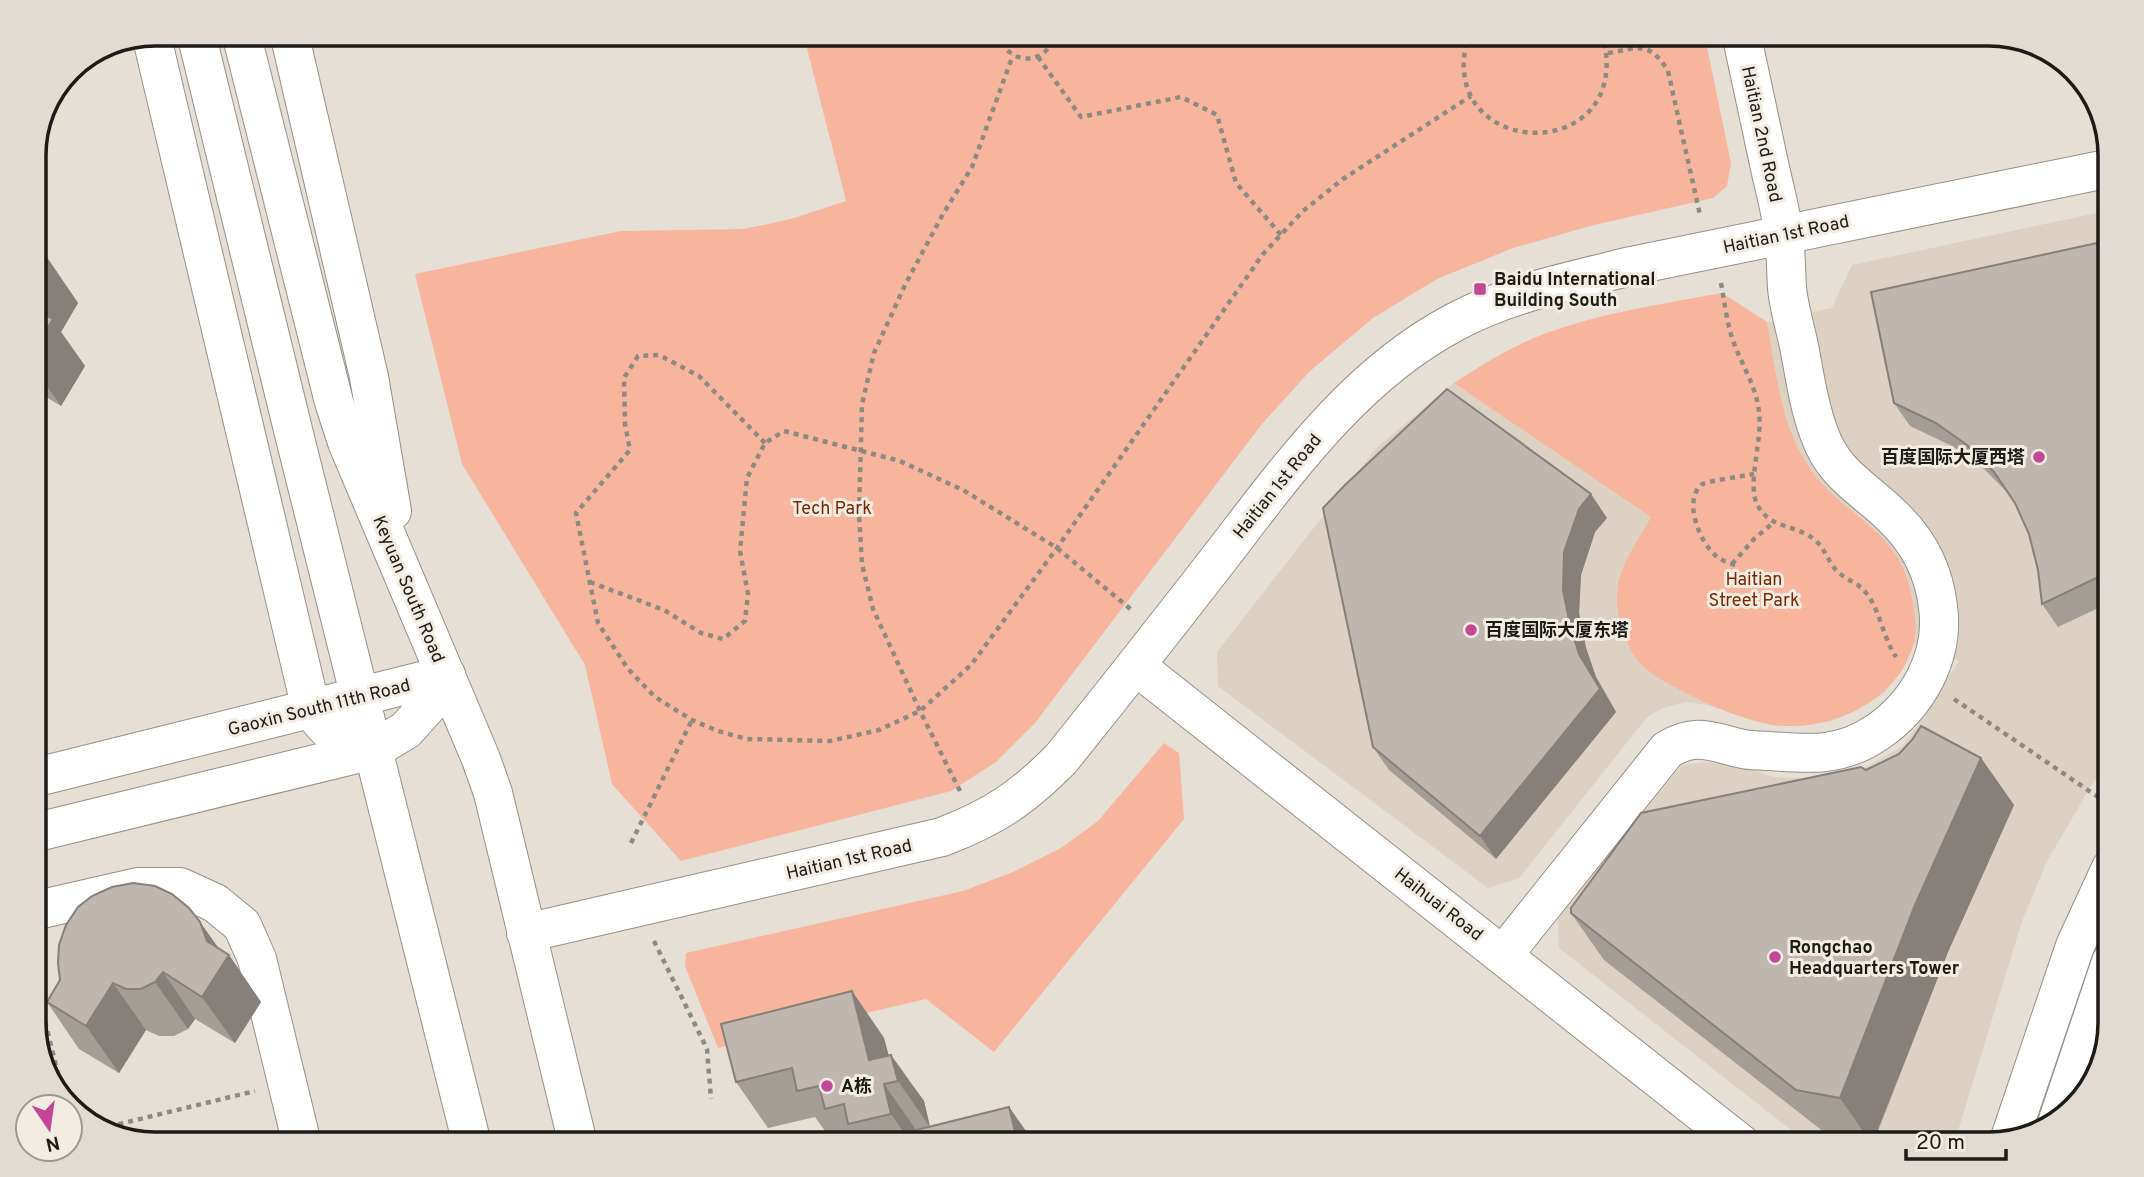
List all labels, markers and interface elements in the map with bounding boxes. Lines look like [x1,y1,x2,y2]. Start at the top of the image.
street label: Haitian 2nd Road [1735,64,1786,205]
street label: Haitian 1st Road [1721,211,1852,260]
place label: Baidu International Building South [1494,269,1655,313]
marker: Baidu International Building South [1472,281,1488,297]
street label: Haitian 1st Road [1229,430,1328,544]
place label: 百度国际大厦西塔 [1881,447,2025,470]
marker: 百度国际大厦西塔 [2031,449,2047,465]
park label: Tech Park [792,498,872,521]
street label: Keyuan South Road [366,513,449,667]
park label: Haitian Street Park [1709,569,1799,613]
place label: 百度国际大厦东塔 [1485,620,1629,643]
marker: 百度国际大厦东塔 [1463,622,1479,638]
street label: Gaoxin South 11th Road [226,675,413,742]
street label: Haitian 1st Road [784,835,915,886]
street label: Haihuai Road [1389,863,1487,947]
place label: Rongchao Headquarters Tower [1789,937,1960,981]
marker: Rongchao Headquarters Tower [1767,949,1783,965]
place label: A栋 [841,1076,872,1099]
marker: A栋 [819,1078,835,1094]
north arrow [14,1093,84,1163]
scale bar [1906,1118,2006,1162]
text: N [43,1129,62,1156]
text: 20 m [1916,1130,1965,1157]

